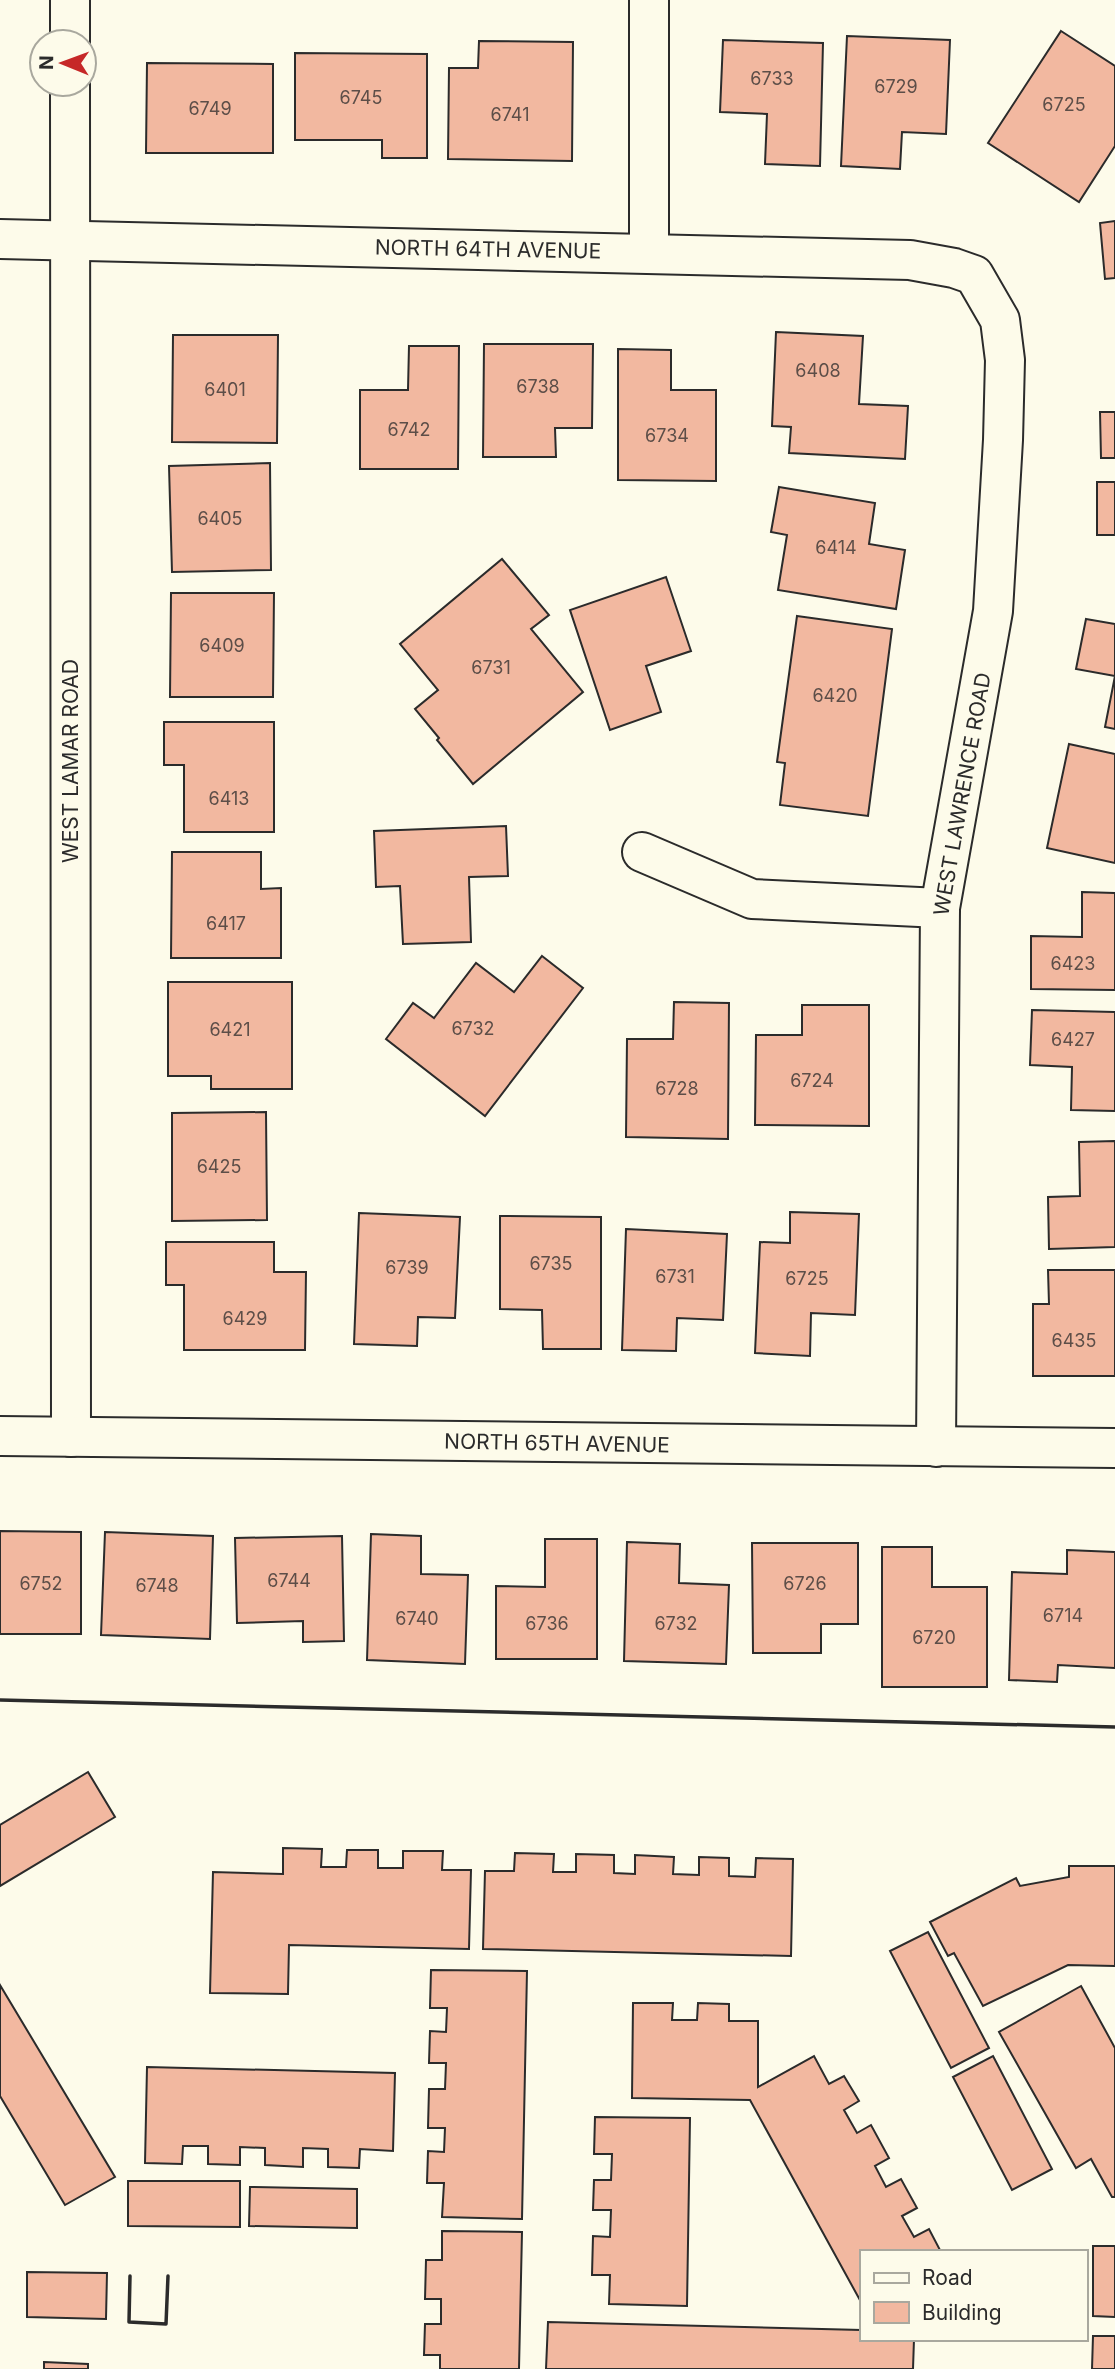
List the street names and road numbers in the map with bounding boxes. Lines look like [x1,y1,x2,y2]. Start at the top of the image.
street label: NORTH 64TH AVENUE [375,235,601,263]
street label: WEST LAMAR ROAD [58,659,83,863]
street label: WEST LAWRENCE ROAD [928,670,996,918]
street label: NORTH 65TH AVENUE [444,1429,670,1457]

